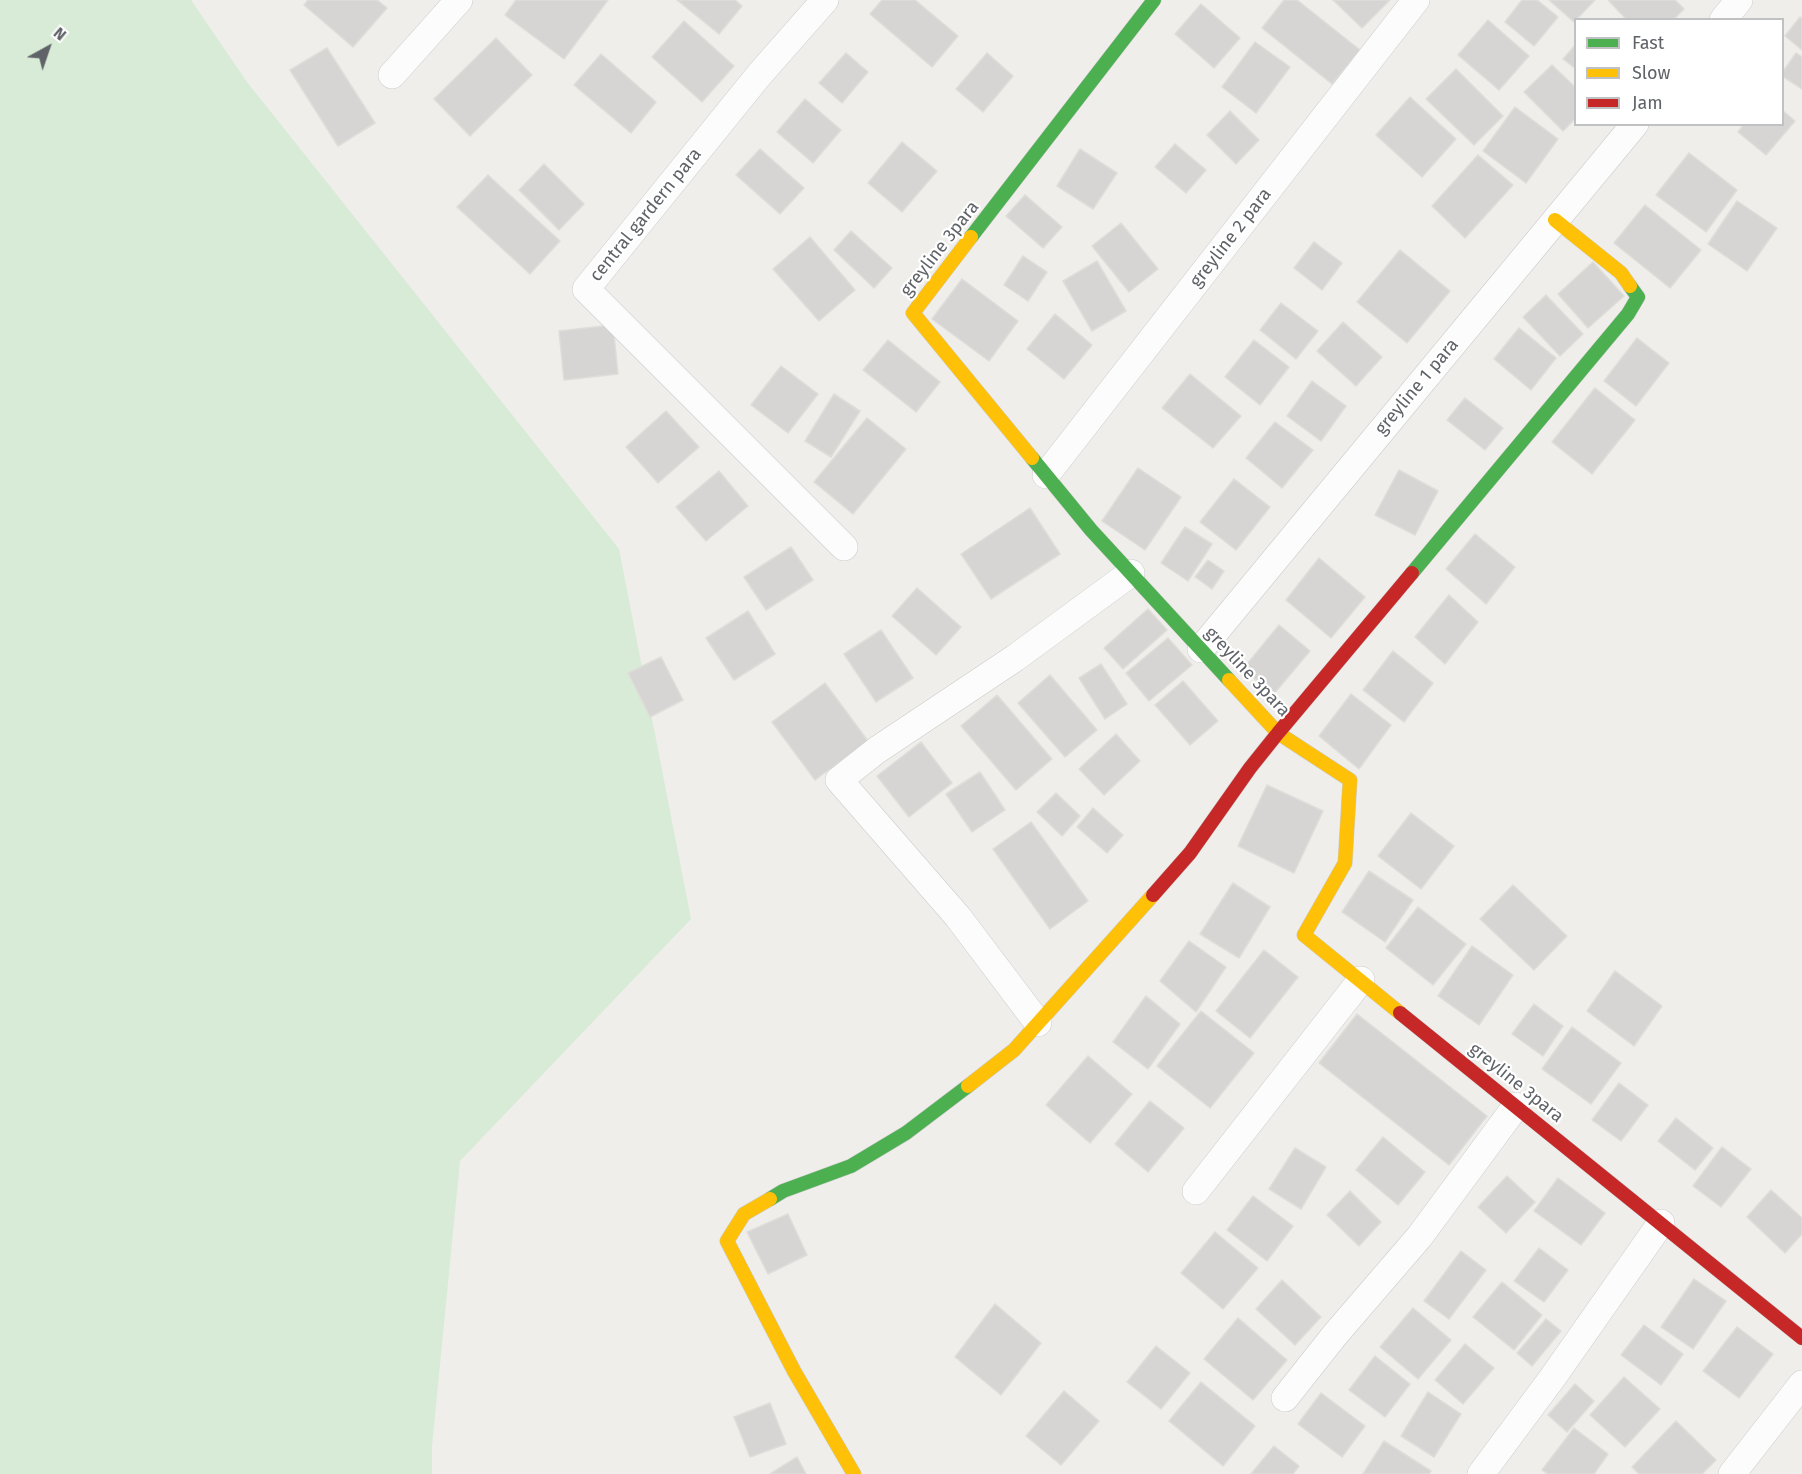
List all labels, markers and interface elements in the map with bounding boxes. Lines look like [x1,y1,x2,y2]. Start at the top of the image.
north arrow [18,18,78,78]
legend [1574,18,1784,126]
text: N [50,23,70,45]
text: Fast [1632,32,1664,54]
text: Slow [1632,62,1670,84]
text: Jam [1632,92,1663,114]
street label: central gardern para [586,144,706,286]
street label: greyline 2 para [1186,184,1276,292]
street label: greyline 3para [896,197,984,301]
street label: greyline 1 para [1371,335,1463,439]
street label: greyline 3para [1200,622,1294,722]
street label: greyline 3para [1464,1038,1568,1128]

